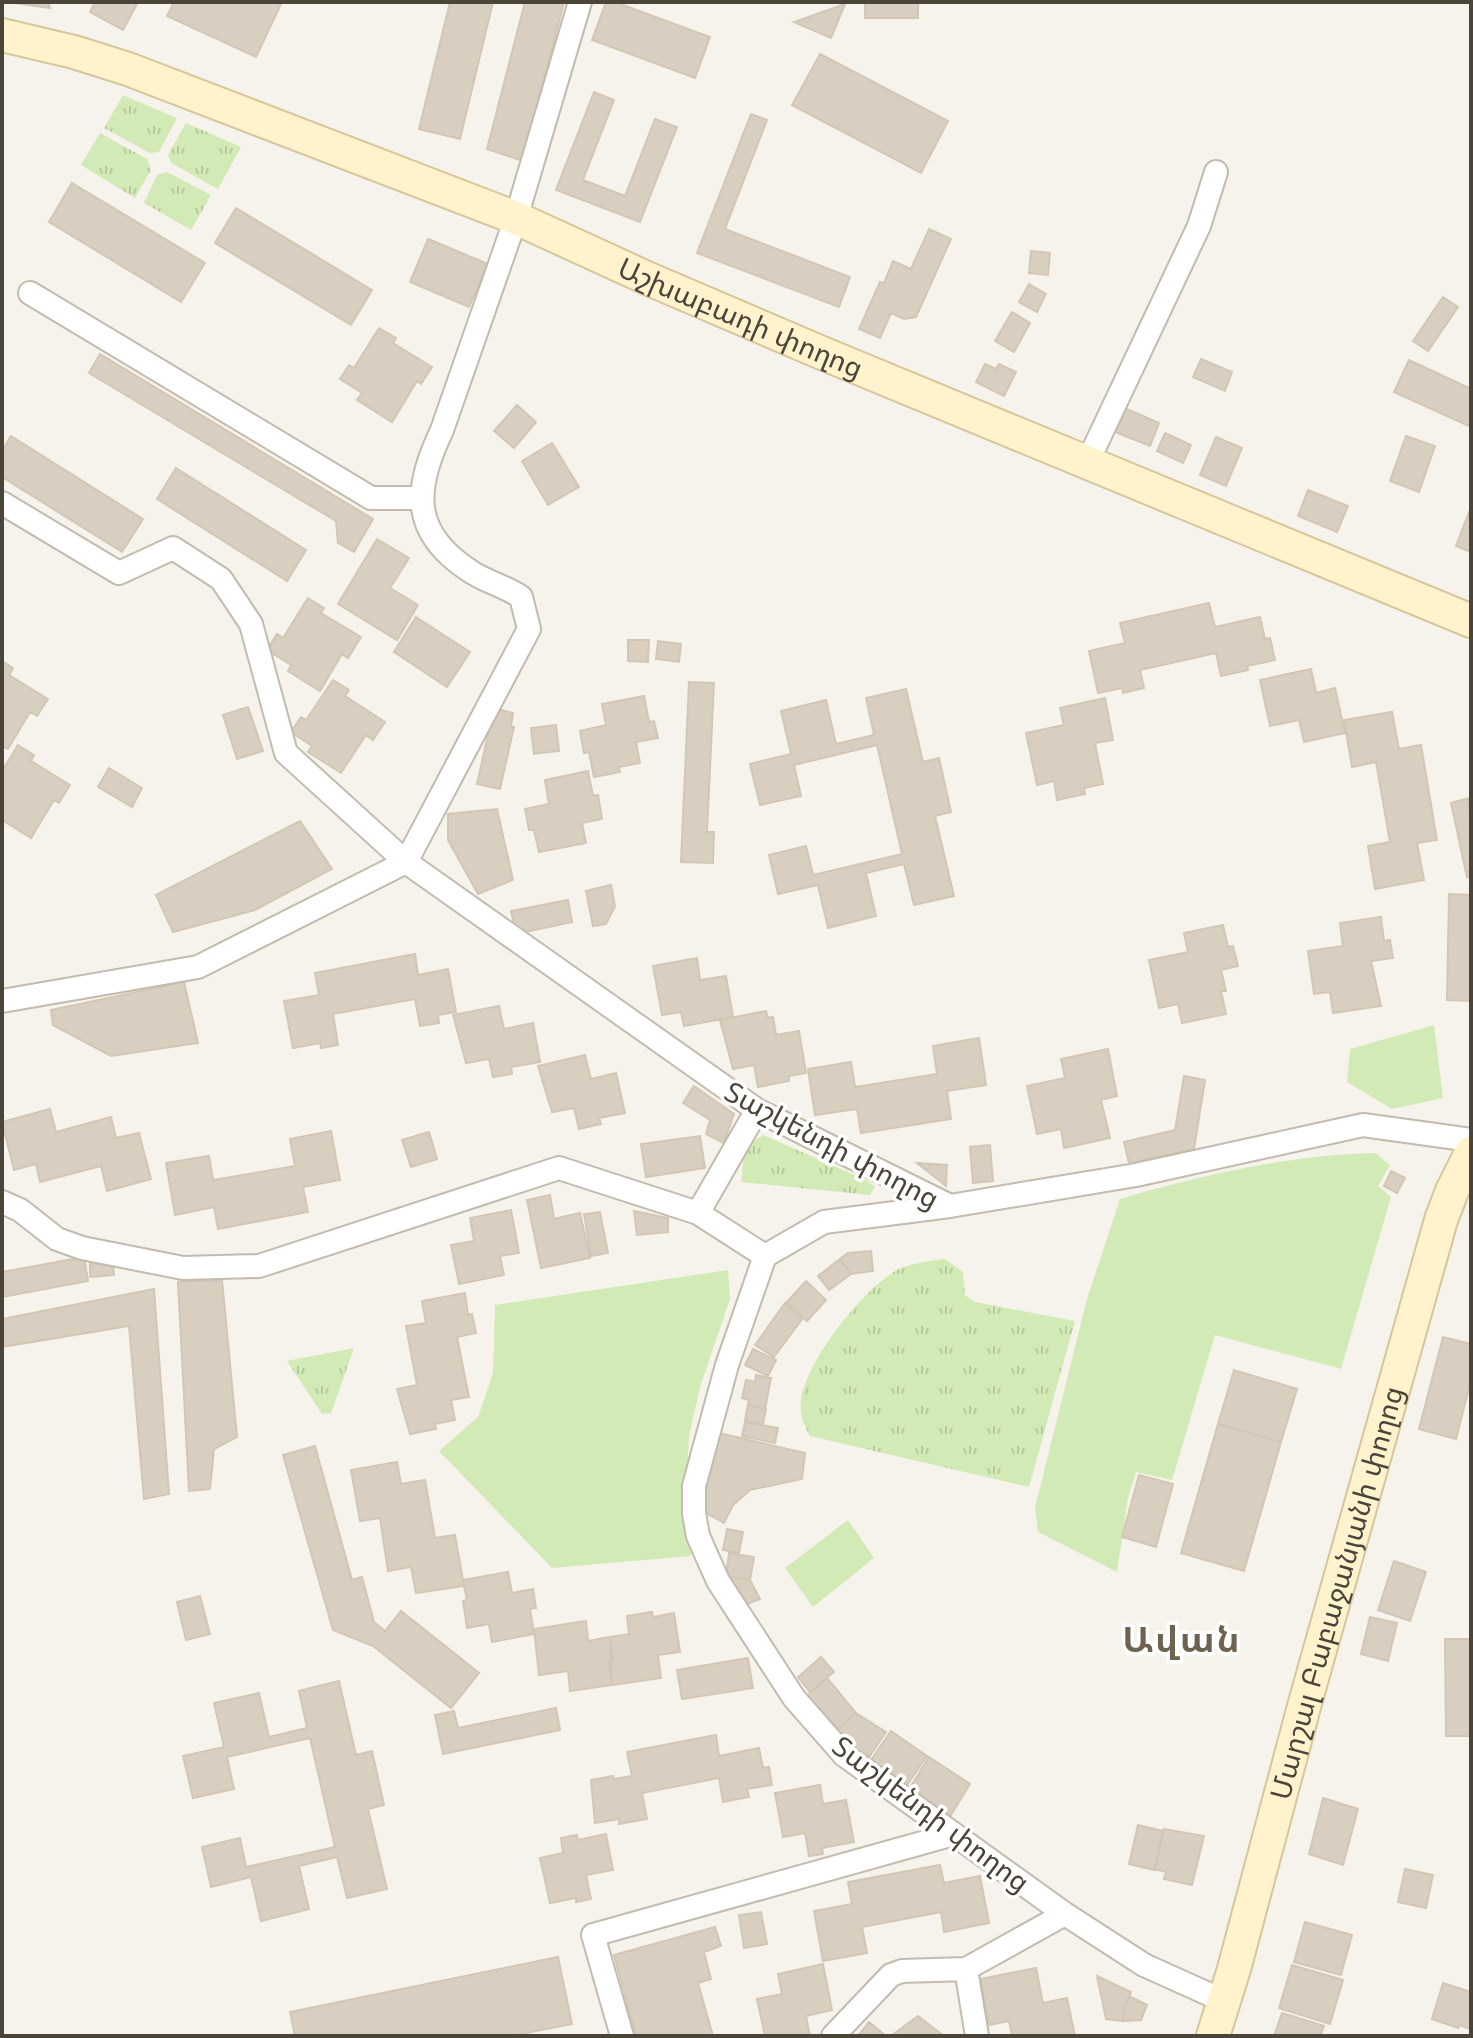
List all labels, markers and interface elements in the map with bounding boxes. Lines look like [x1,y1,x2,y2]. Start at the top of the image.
street label: Աշխաբադի փողոց [612,249,868,387]
street label: Տաշկենդի փողոց [718,1073,946,1218]
street label: Մարշալ Բաբաջանյանի փողոց [1262,1382,1412,1804]
district label: Ավան [1122,1616,1242,1663]
street label: Տաշկենդի փողոց [825,1728,1037,1901]

